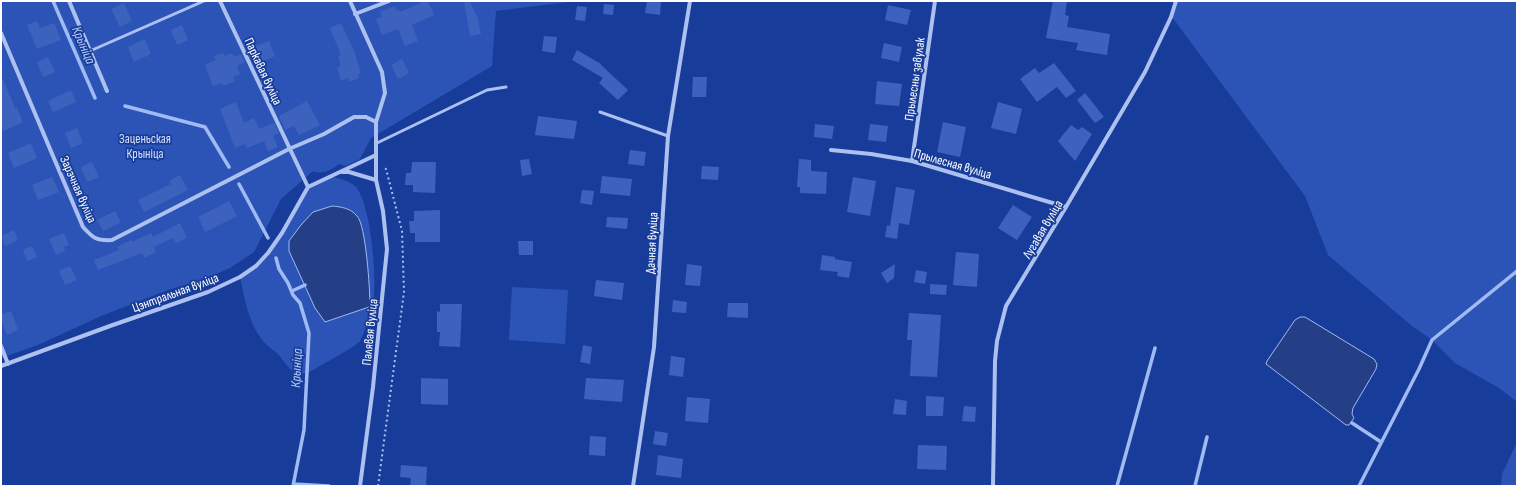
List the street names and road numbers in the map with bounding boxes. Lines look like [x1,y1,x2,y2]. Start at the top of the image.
street label: Паркавая вуліца [241,35,286,108]
street label: Прылесны завулак [901,36,929,122]
street label: Прылесная вуліца [912,145,993,183]
street label: Зарэчная вуліца [56,153,100,226]
street label: Лугавая вуліца [1019,197,1067,263]
street label: Дачная вуліца [642,212,662,274]
street label: Цэнтральная вуліца [130,270,221,316]
street label: Палявая вуліца [359,298,381,366]

